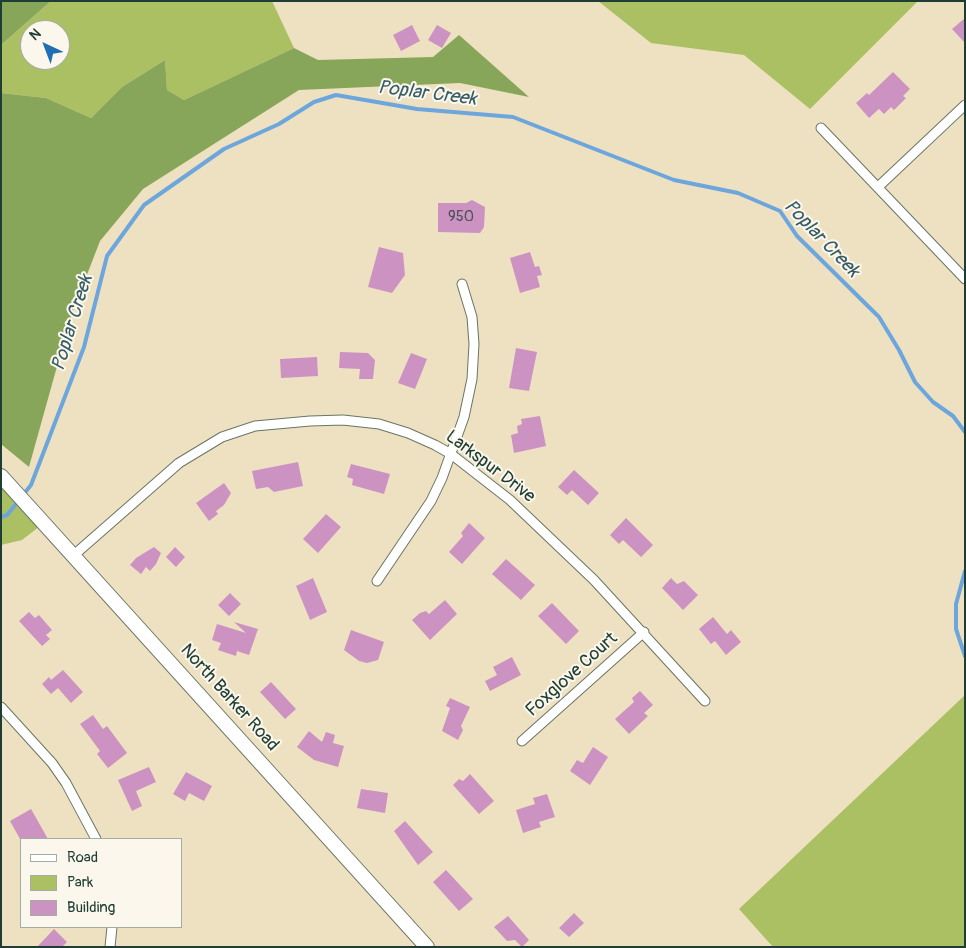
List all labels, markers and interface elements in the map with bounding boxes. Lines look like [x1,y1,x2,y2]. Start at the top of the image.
north arrow [20,20,70,70]
text: N [26,25,44,44]
water label: Poplar Creek [377,77,477,111]
water label: Poplar Creek [778,196,864,282]
house number: 950 [448,208,474,226]
water label: Poplar Creek [48,272,98,374]
street label: Larkspur Drive [441,426,539,508]
street label: Foxglove Court [522,628,622,722]
street label: North Barker Road [175,640,283,756]
legend [20,838,182,928]
text: Road [67,848,98,867]
text: Park [67,873,93,892]
text: Building [67,898,115,917]

